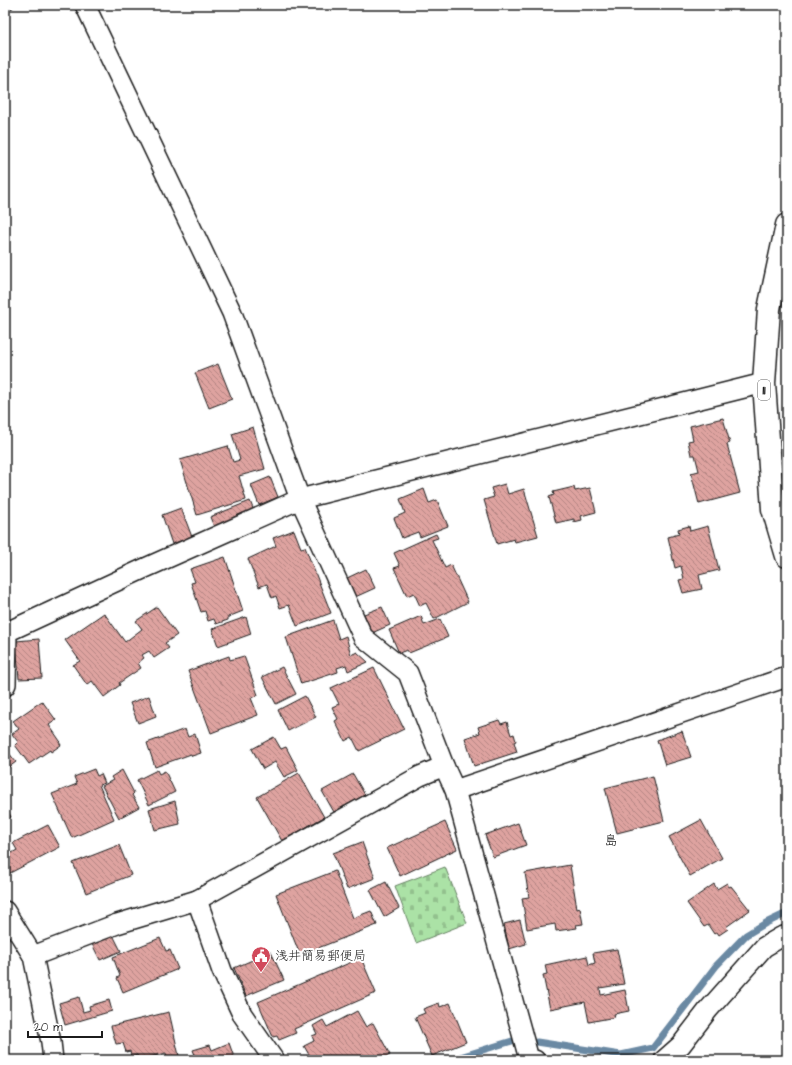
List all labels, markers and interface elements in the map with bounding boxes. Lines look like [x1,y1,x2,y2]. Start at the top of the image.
road number: 11 [758,380,770,400]
district label: 島 [604,831,618,851]
public building icon: 浅井簡易郵便局 [250,945,272,973]
place label: 浅井簡易郵便局 [275,947,366,965]
scale bar [28,1013,102,1039]
text: 20 m [34,1019,63,1036]

